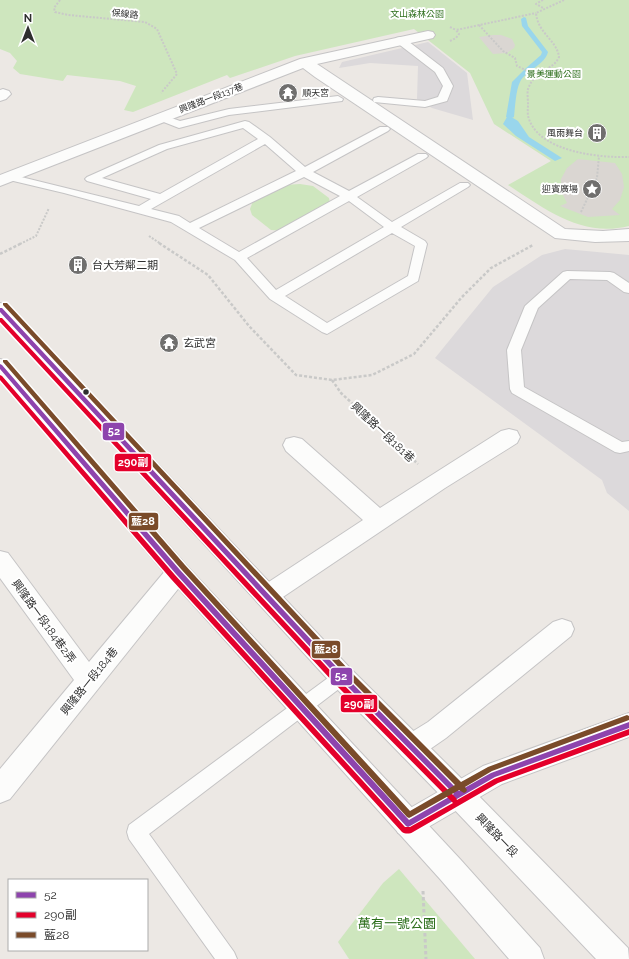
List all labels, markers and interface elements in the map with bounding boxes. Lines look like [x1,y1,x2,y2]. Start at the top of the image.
north arrow [8,8,48,48]
street label: 保線路 [111,8,139,20]
park label: 文山森林公園 [390,9,444,19]
text: N [24,12,32,25]
park label: 景美運動公園 [527,69,581,79]
street label: 興隆路一段137巷 [178,81,244,115]
temple icon: 順天宮 [277,82,299,104]
place label: 順天宮 [302,88,329,98]
building icon: 風雨舞台 [586,122,608,144]
place label: 風雨舞台 [547,128,583,138]
place icon: 迎賓廣場 [581,178,603,200]
place label: 迎賓廣場 [542,184,578,194]
building icon: 台大芳鄰二期 [67,254,89,276]
place label: 台大芳鄰二期 [92,259,158,272]
temple icon: 玄武宮 [158,332,180,354]
place label: 玄武宮 [183,337,216,350]
unlabelled marker [81,387,91,397]
street label: 興隆路一段181巷 [348,400,417,465]
line badge: 52 [102,422,125,441]
text: 52 [108,425,120,438]
line badge: 290副 [114,453,152,472]
text: 290副 [118,456,148,469]
line badge: 藍28 [128,512,159,531]
text: 藍28 [131,515,155,528]
street label: 興隆路一段184巷2弄 [9,577,78,666]
line badge: 藍28 [311,640,341,659]
text: 藍28 [314,643,338,656]
street label: 興隆路一段184巷 [58,645,121,718]
line badge: 52 [330,667,353,686]
text: 52 [335,670,347,683]
line badge: 290副 [340,694,378,713]
text: 290副 [344,698,374,711]
street label: 興隆路一段 [473,811,520,860]
legend [8,879,148,951]
text: 52 [44,888,57,902]
text: 290副 [44,908,77,922]
park label: 萬有一號公園 [358,916,436,931]
text: 藍28 [44,928,69,942]

